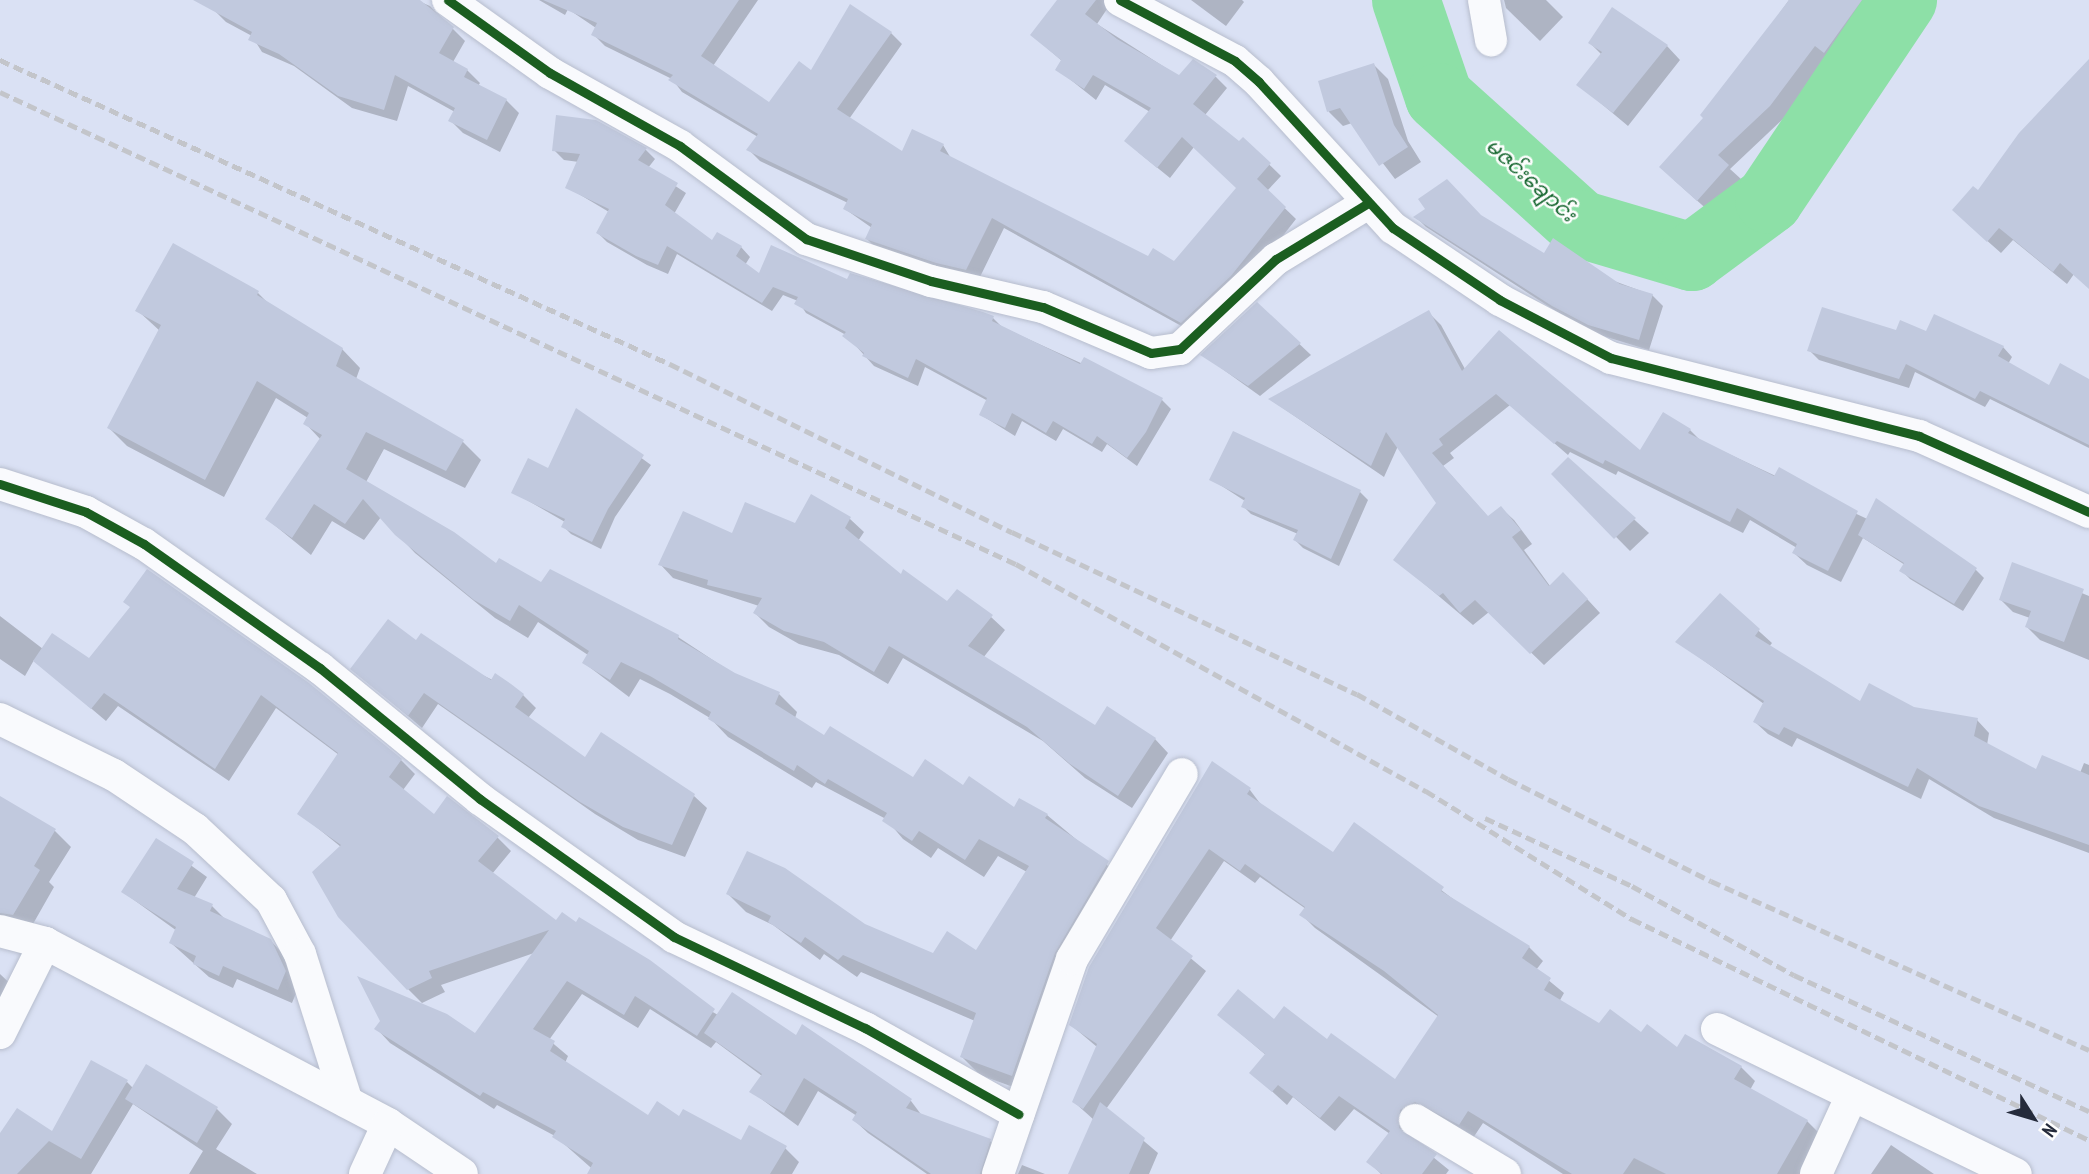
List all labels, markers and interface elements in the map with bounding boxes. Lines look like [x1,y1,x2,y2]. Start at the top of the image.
water label: မဇင်းချောင်း [1481,133,1581,227]
north arrow [1998,1083,2068,1153]
text: N [2037,1119,2062,1142]

